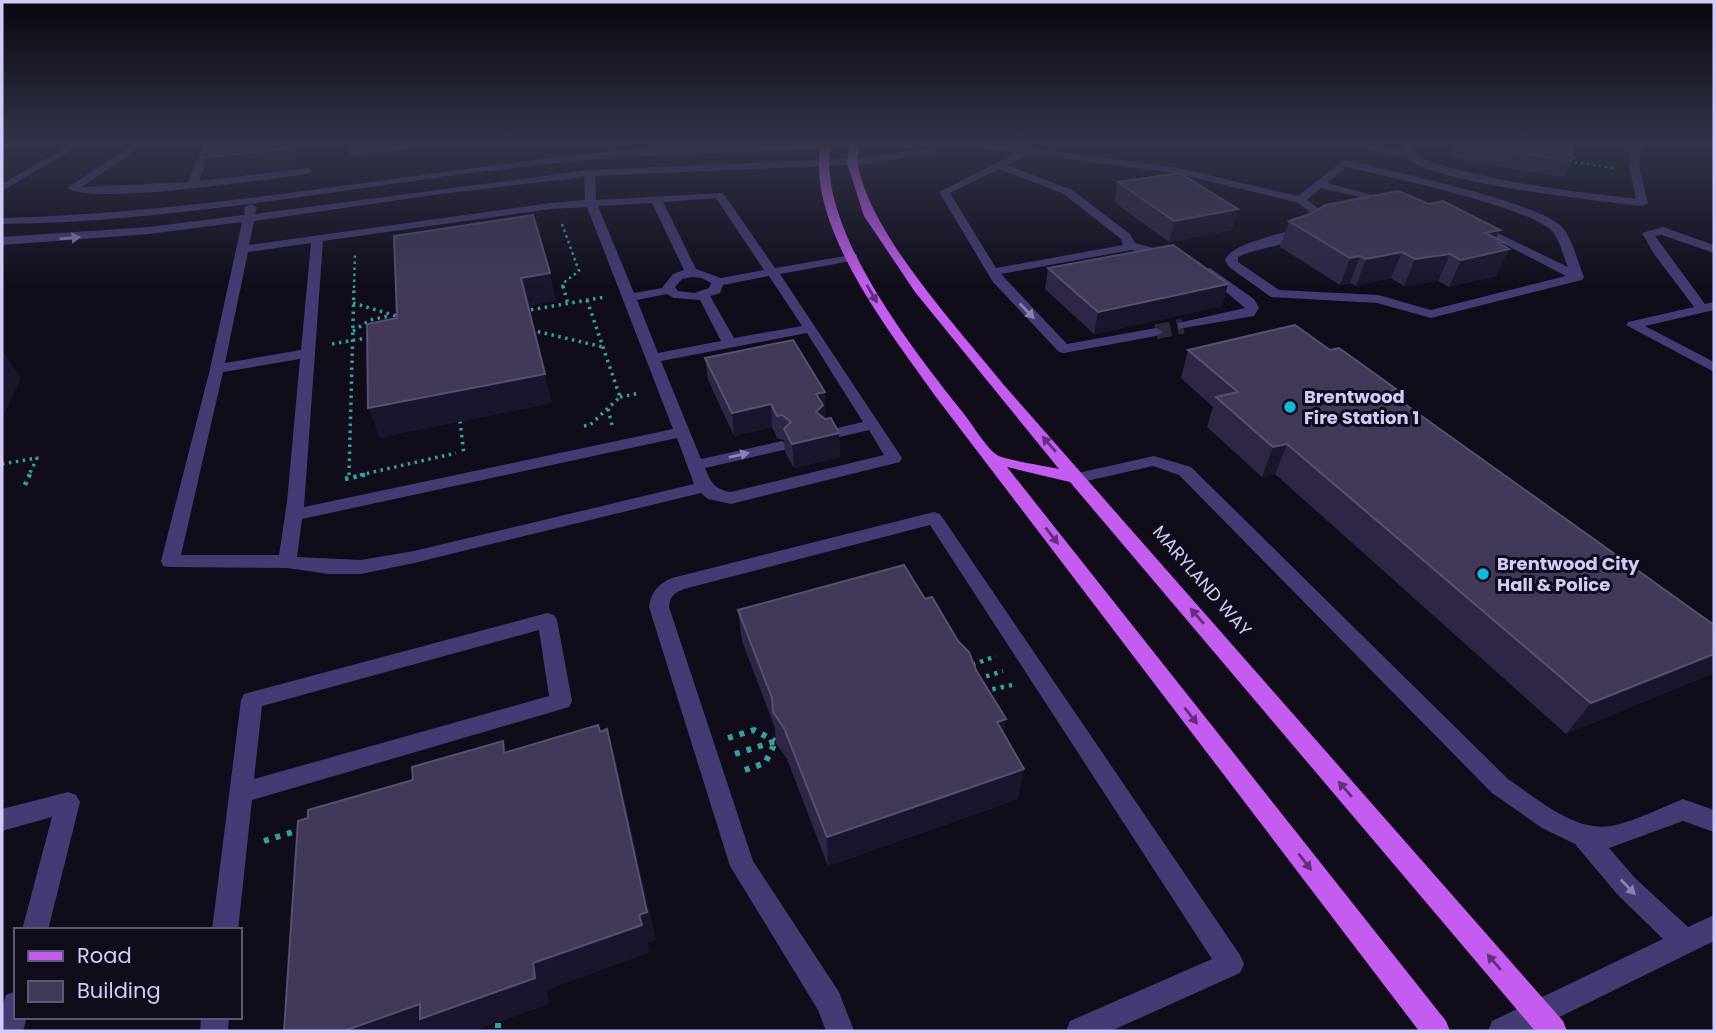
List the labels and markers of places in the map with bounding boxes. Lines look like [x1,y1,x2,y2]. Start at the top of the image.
place label: Brentwood Fire Station 1 [1304,384,1419,430]
marker: Brentwood Fire Station 1 [1282,399,1298,415]
place label: Brentwood City Hall & Police [1497,551,1640,597]
marker: Brentwood City Hall & Police [1475,566,1491,582]

